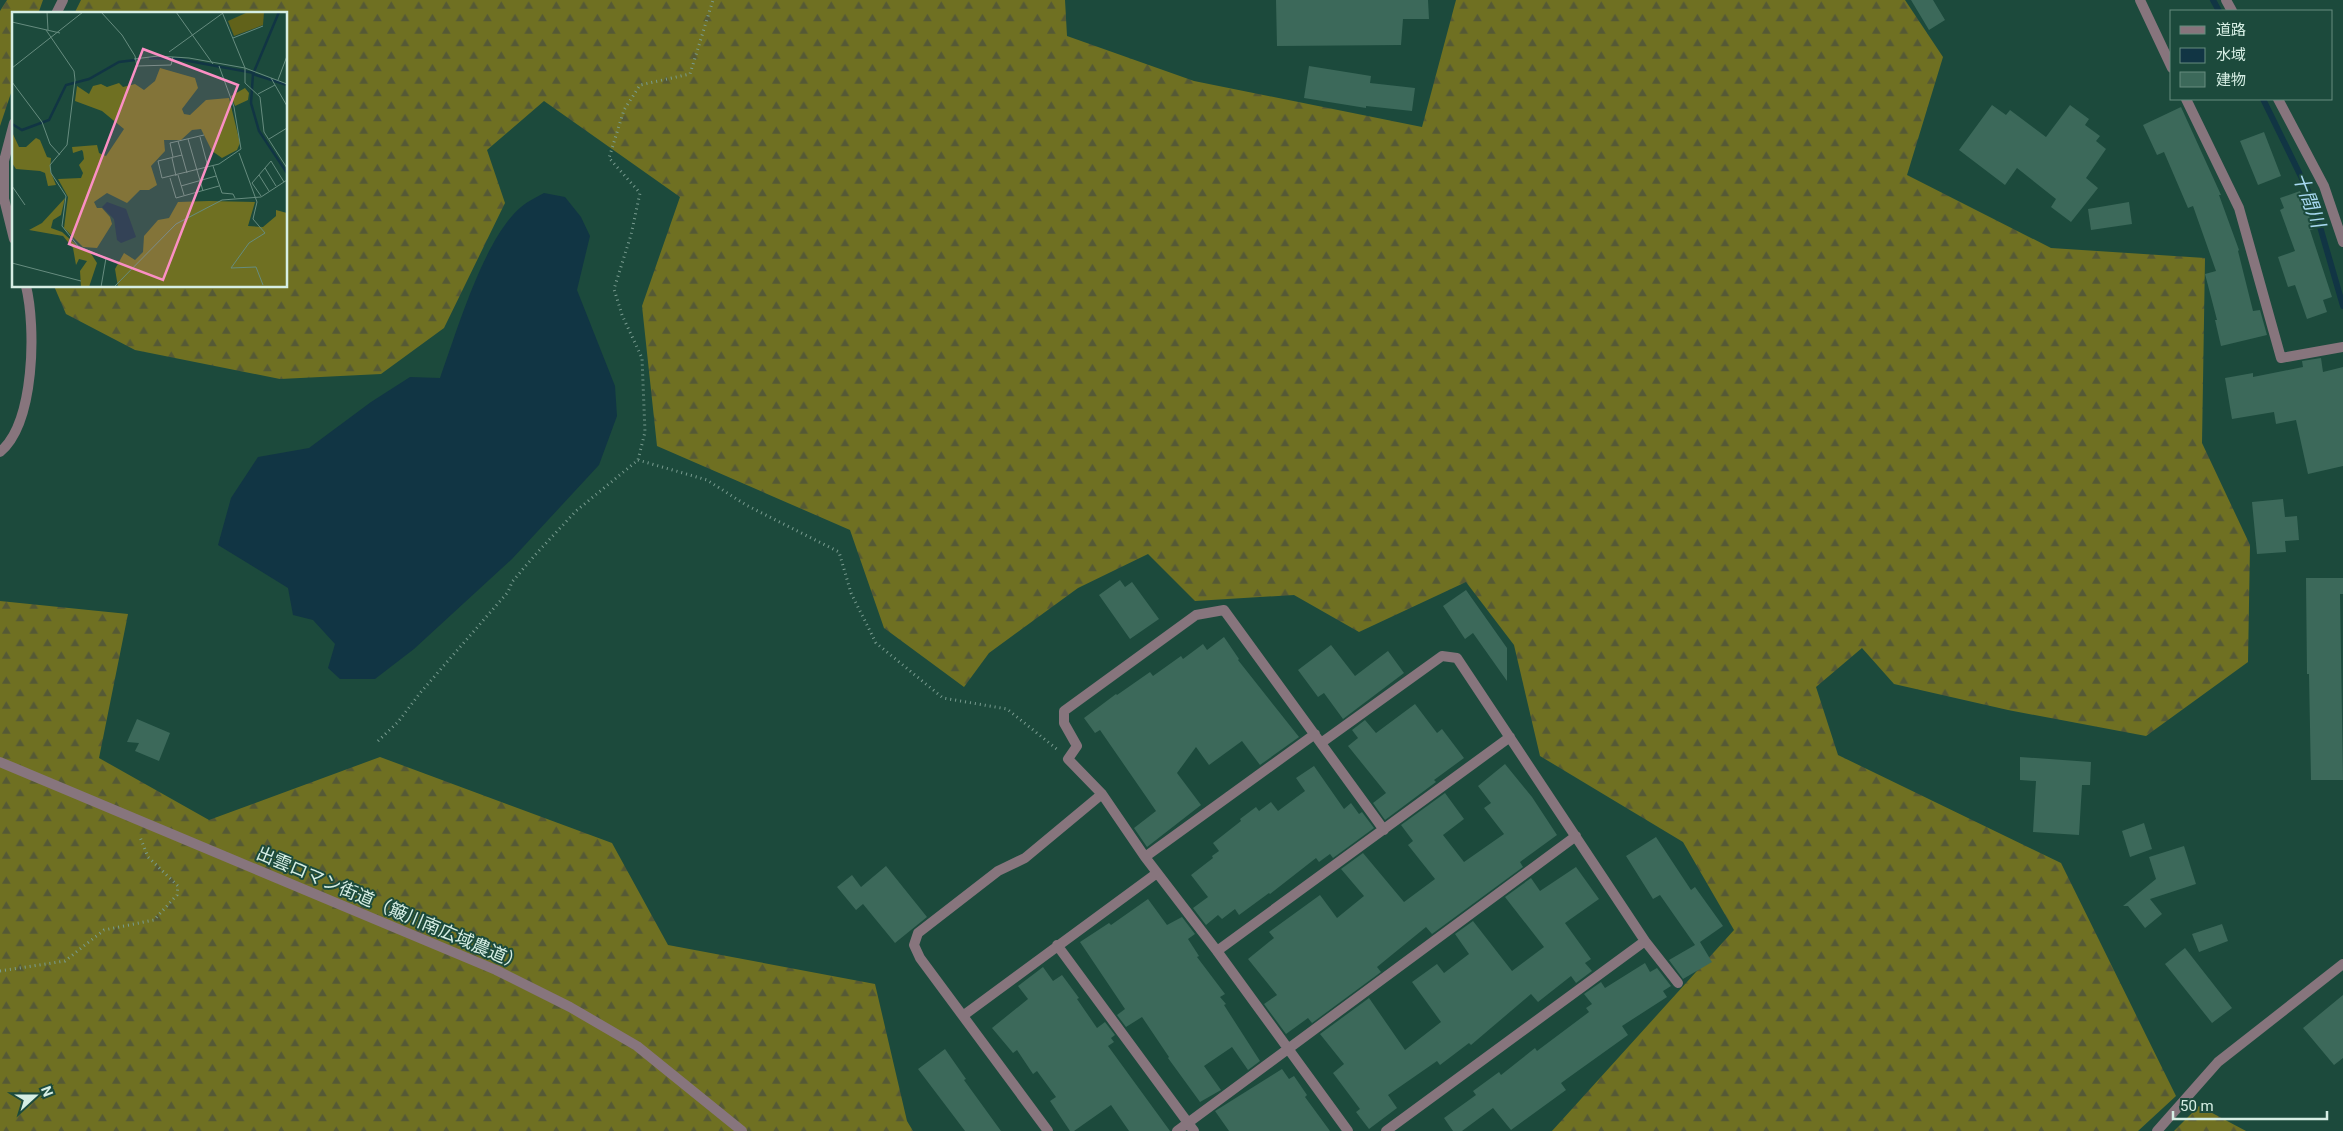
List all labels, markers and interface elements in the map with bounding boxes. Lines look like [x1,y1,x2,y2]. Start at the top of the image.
legend [2170,10,2333,100]
inset map [12,12,288,288]
text: 道路 [2216,21,2246,39]
text: 水域 [2216,46,2246,64]
text: 建物 [2216,71,2246,89]
water label: 十間川 [2288,169,2331,233]
street label: 出雲ロマン街道（簸川南広域農道） [253,842,527,974]
north arrow [10,1071,60,1121]
text: N [38,1084,56,1099]
scale bar [2173,1088,2327,1120]
text: 50 m [2180,1097,2214,1115]

